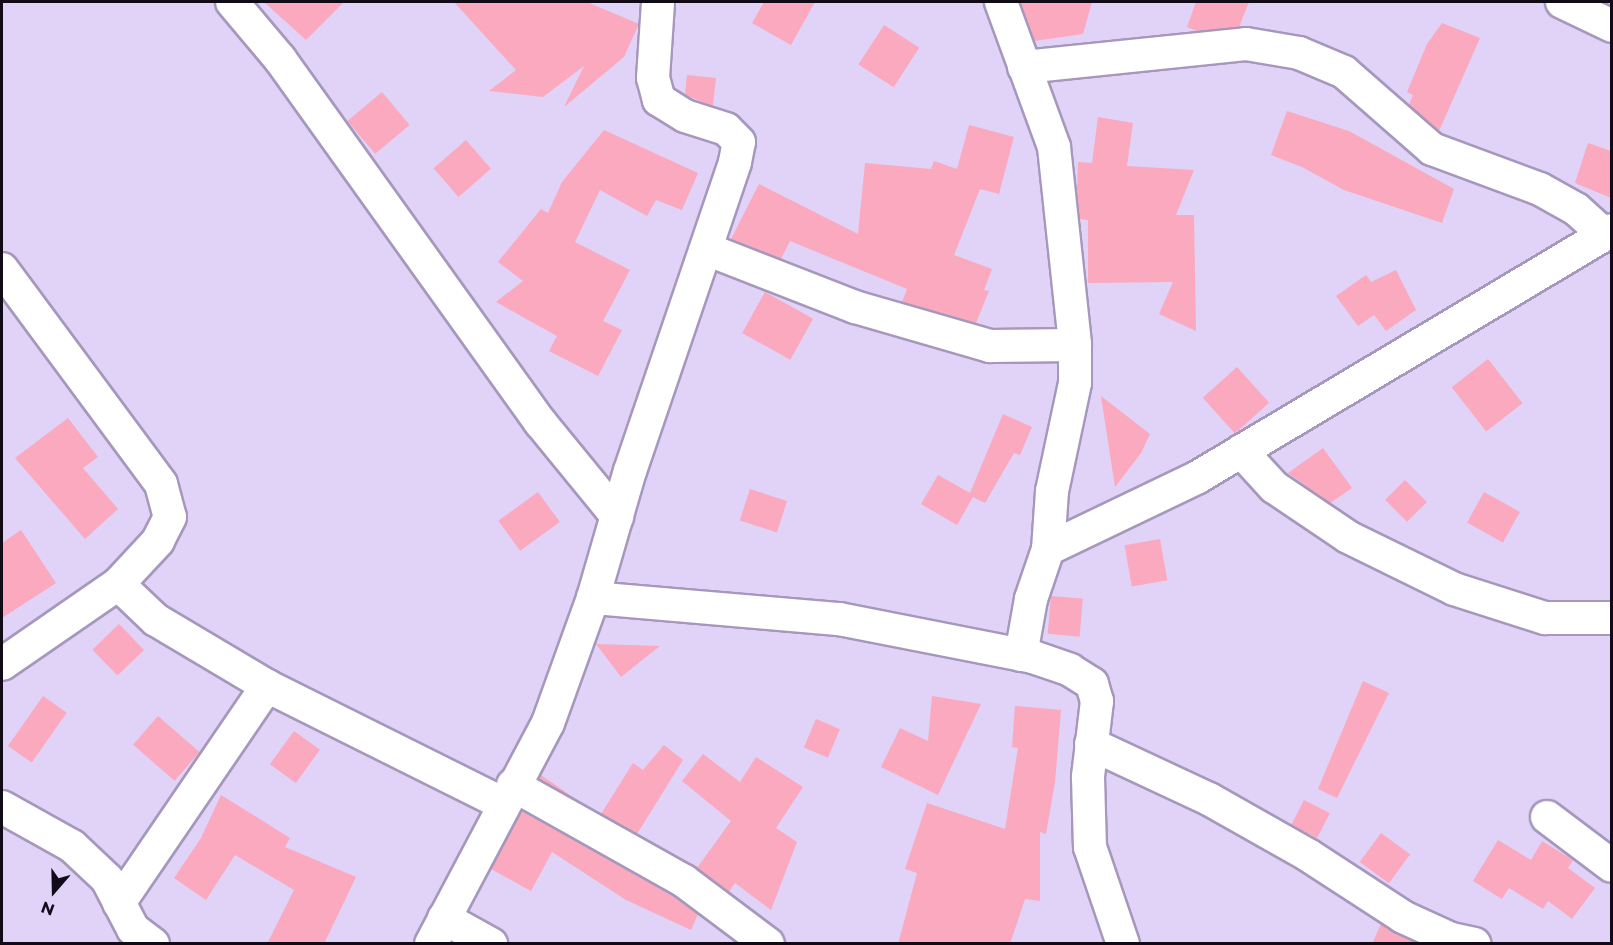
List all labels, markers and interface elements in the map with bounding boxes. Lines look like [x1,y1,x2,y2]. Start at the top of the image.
north arrow [24,861,84,921]
text: N [38,897,57,920]

